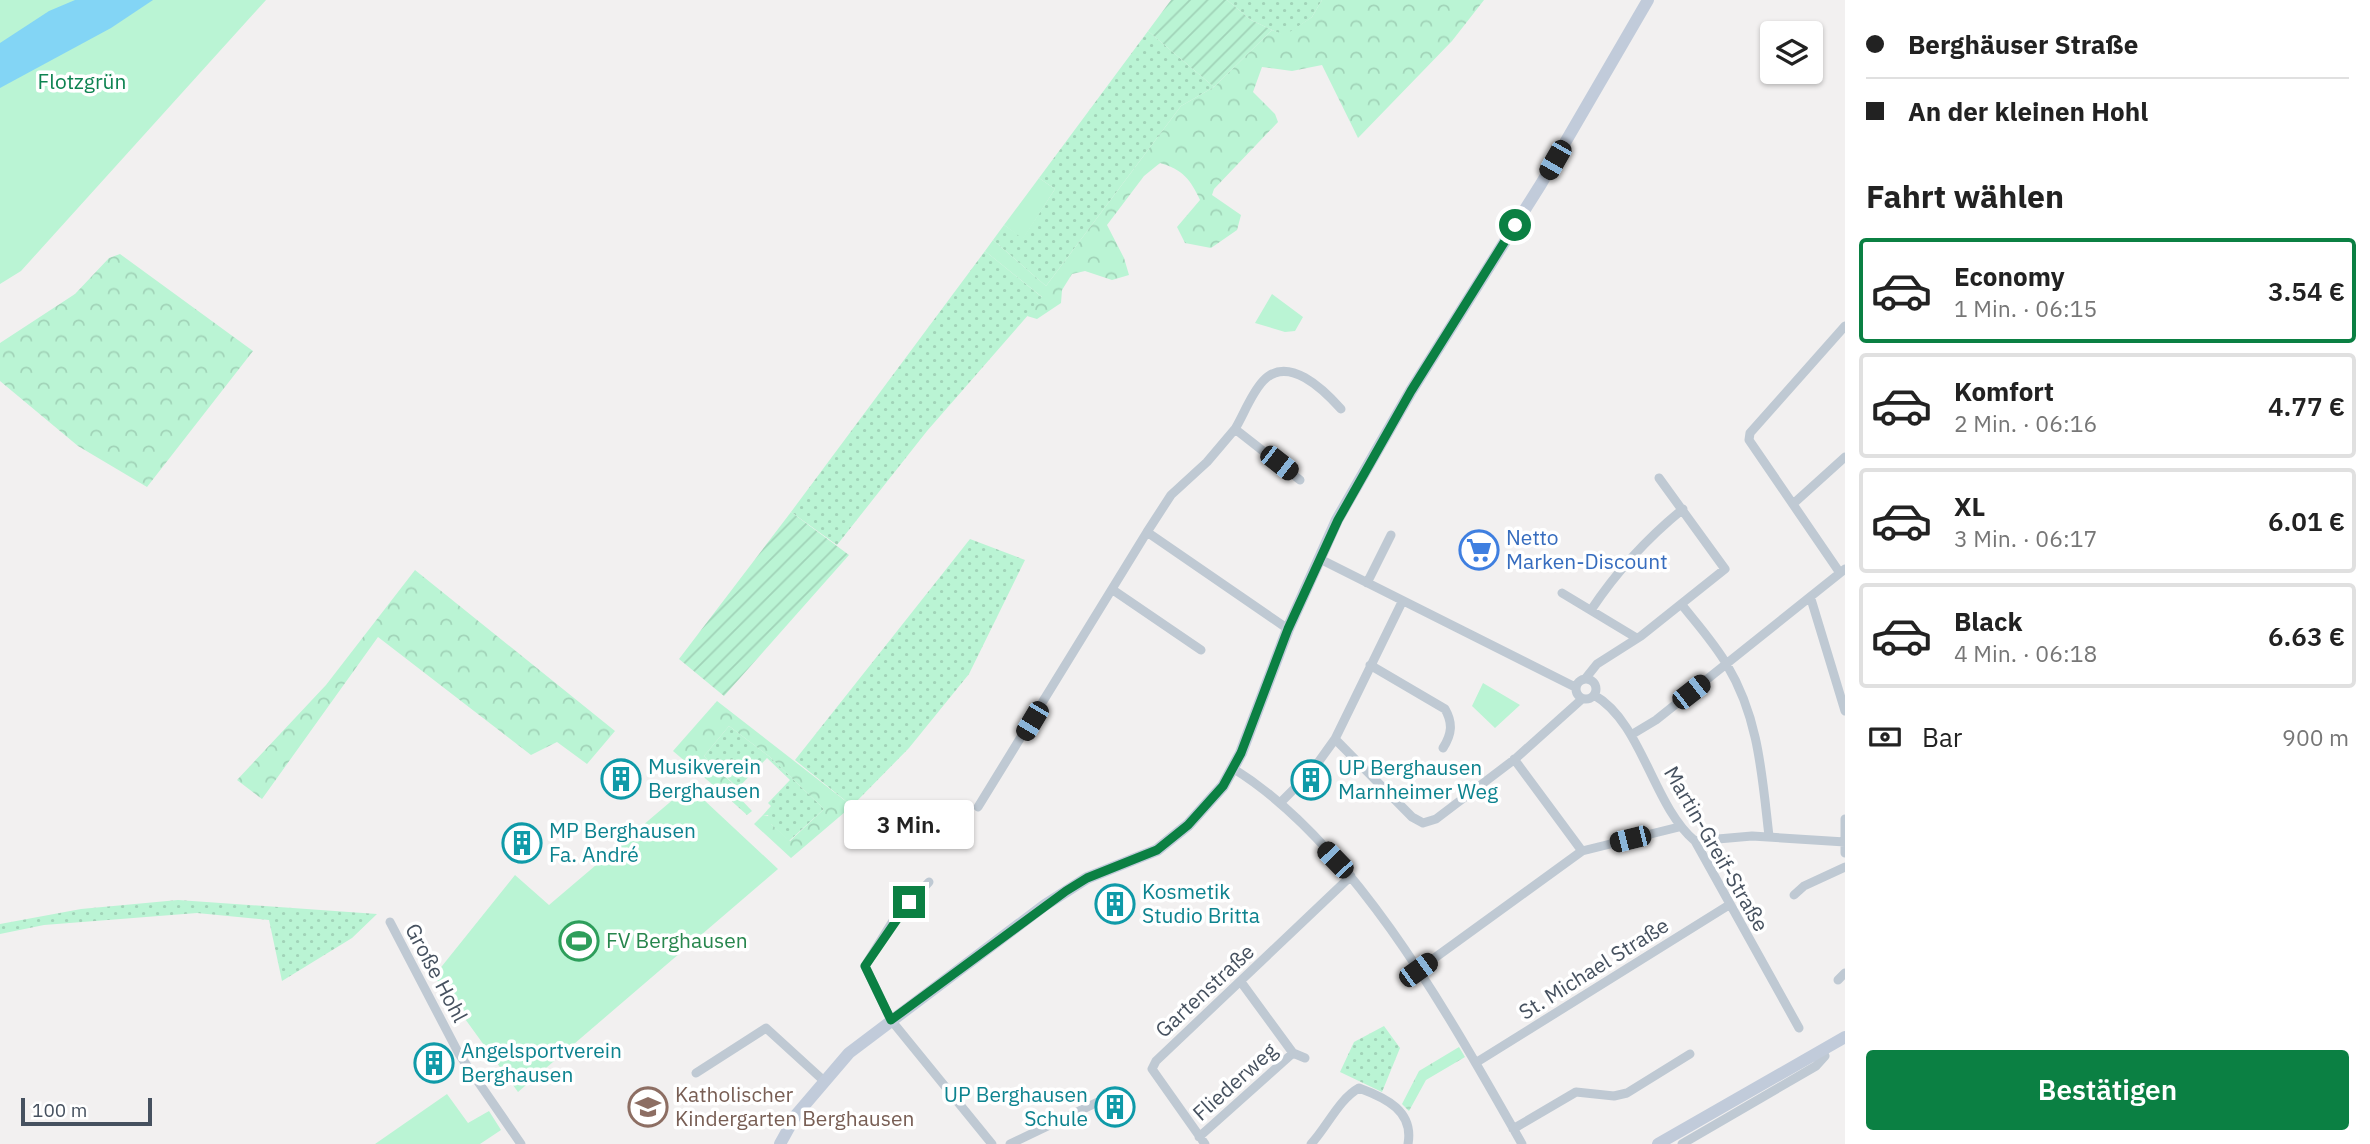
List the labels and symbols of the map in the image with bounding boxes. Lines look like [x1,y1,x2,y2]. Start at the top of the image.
park label: Flotzgrün [38,67,126,95]
car [1536,137,1575,183]
route start [1499,209,1531,241]
car [1256,442,1303,484]
place label: Netto Marken-Discount [1506,523,1668,575]
supermarket icon: Netto Marken-Discount [1458,529,1500,571]
car [1668,671,1715,713]
car [1013,698,1052,744]
place label: Musikverein Berghausen [648,752,761,804]
place label: UP Berghausen Marnheimer Weg [1338,753,1498,805]
building icon: Musikverein Berghausen [600,758,642,800]
building icon: UP Berghausen Marnheimer Weg [1290,759,1332,801]
street label: Martin-Greif-Straße [1658,761,1776,936]
callout: 3 Min. [844,800,974,850]
place label: MP Berghausen Fa. André [549,816,696,868]
building icon: MP Berghausen Fa. André [501,822,543,864]
car [1608,824,1653,854]
car [1313,838,1358,882]
place label: Kosmetik Studio Britta [1142,877,1260,929]
building icon: Kosmetik Studio Britta [1094,883,1136,925]
route end [893,886,925,918]
street label: St. Michael Straße [1513,911,1674,1026]
street label: Große Hohl [399,918,475,1027]
sports icon: FV Berghausen [558,920,600,962]
place label: FV Berghausen [606,926,748,954]
street label: Gartenstraße [1149,937,1260,1043]
car [1395,949,1442,991]
place label: Angelsportverein Berghausen [461,1036,622,1088]
street label: Fliederweg [1186,1036,1282,1127]
building icon: Angelsportverein Berghausen [413,1042,455,1084]
place label: Katholischer Kindergarten Berghausen [675,1080,914,1132]
place label: UP Berghausen Schule [944,1080,1088,1132]
school or university icon: Katholischer Kindergarten Berghausen [627,1086,669,1128]
building icon: UP Berghausen Schule [1094,1086,1136,1128]
scale bar [21,1095,152,1127]

